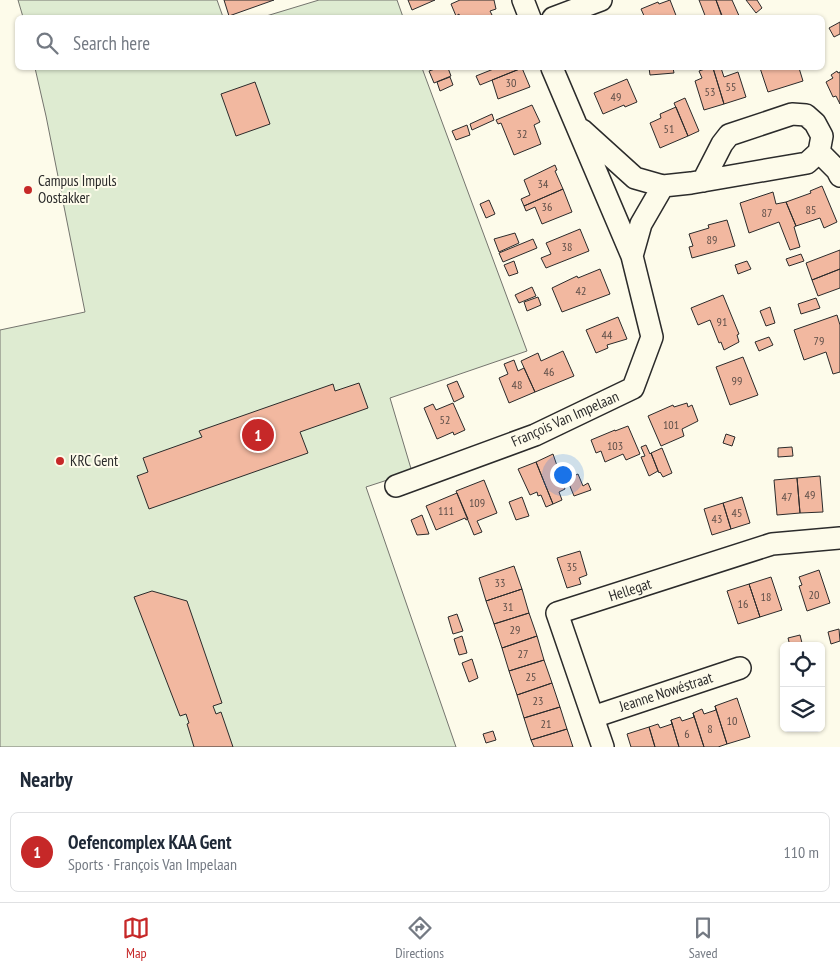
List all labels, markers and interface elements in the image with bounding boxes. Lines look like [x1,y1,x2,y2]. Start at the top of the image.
search box [15,15,825,70]
icon: search [33,29,61,57]
text: Search here [73,31,150,55]
house number: 30 [506,75,516,90]
house number: 55 [726,79,736,94]
house number: 53 [705,84,715,99]
house number: 49 [611,89,621,104]
house number: 51 [664,121,674,136]
house number: 32 [517,126,527,141]
place label: Campus Impuls Oostakker [38,171,117,207]
house number: 34 [538,176,549,191]
marker: Campus Impuls Oostakker [22,184,34,196]
house number: 36 [542,199,552,214]
house number: 85 [806,202,816,217]
house number: 87 [762,205,772,220]
house number: 89 [707,232,717,247]
house number: 38 [562,239,572,254]
house number: 42 [576,283,586,298]
house number: 91 [717,314,727,329]
house number: 44 [602,327,613,342]
house number: 79 [814,333,824,348]
house number: 46 [544,364,554,379]
house number: 99 [732,373,742,388]
house number: 48 [512,377,522,392]
street label: François Van Impelaan [508,386,622,451]
house number: 52 [440,412,450,427]
pin: 1 [242,416,274,454]
house number: 101 [663,417,679,432]
house number: 103 [607,438,623,453]
place label: KRC Gent [70,451,118,470]
marker: KRC Gent [54,455,66,467]
your location [550,462,576,488]
house number: 49 [805,487,815,502]
house number: 47 [782,489,792,504]
house number: 109 [469,495,485,510]
house number: 111 [438,503,454,518]
house number: 45 [732,505,742,520]
house number: 43 [712,511,722,526]
house number: 35 [567,559,577,574]
street label: Hellegat [606,574,654,605]
house number: 33 [495,575,505,590]
house number: 20 [809,587,819,602]
house number: 18 [761,589,771,604]
house number: 16 [738,596,748,611]
house number: 31 [503,599,513,614]
house number: 29 [510,622,520,637]
map controls [780,642,825,732]
button: locate [780,642,825,687]
house number: 27 [518,646,528,661]
street label: Jeanne Nowéstraat [616,667,715,716]
house number: 25 [526,669,536,684]
button: layers [780,687,825,732]
house number: 23 [533,693,543,708]
house number: 10 [727,713,737,728]
house number: 21 [541,716,551,731]
house number: 8 [707,721,713,736]
house number: 6 [684,726,690,741]
text: Nearby [20,766,73,793]
text: Oefencomplex KAA Gent [68,830,231,854]
text: 1 [33,842,41,862]
text: 110 m [784,842,819,862]
text: Sports · François Van Impelaan [68,854,237,874]
tab: Map [122,914,150,962]
tab: Directions [395,914,444,962]
tab: Saved [689,914,718,962]

